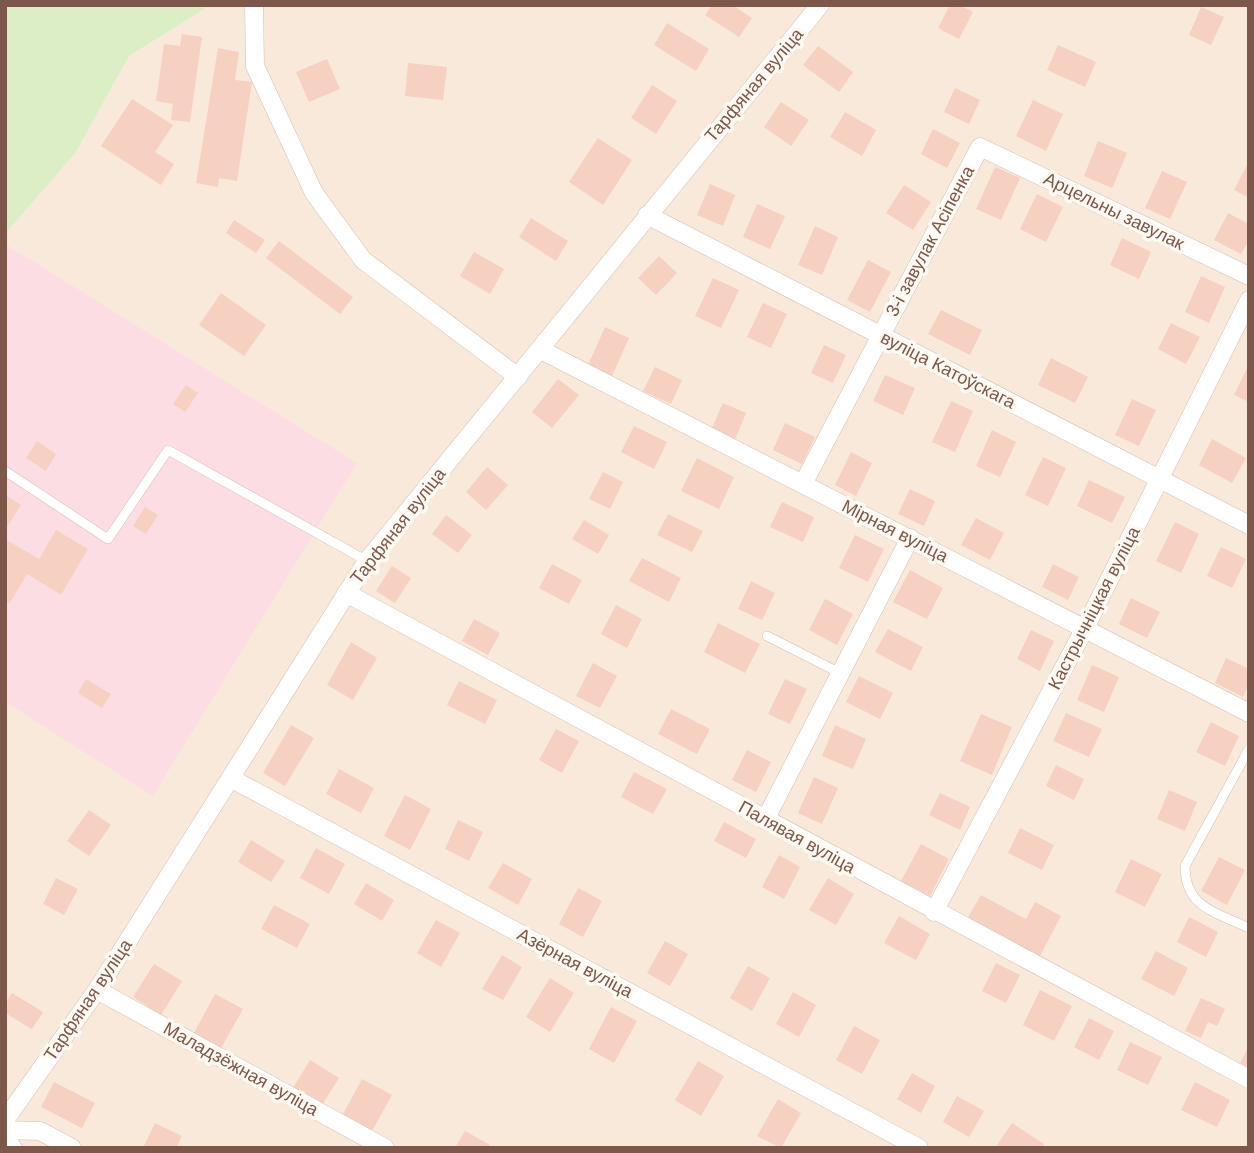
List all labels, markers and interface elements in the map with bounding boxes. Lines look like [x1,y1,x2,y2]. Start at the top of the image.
street label: Тарфяная вуліца [701,23,808,146]
street label: 3-і завулак Асіпенка [882,162,979,320]
street label: Арцельны завулак [1041,168,1188,254]
street label: вуліца Катоўскага [877,327,1019,413]
street label: Тарфяная вуліца [346,463,450,588]
street label: Мірная вуліца [839,496,952,567]
street label: Кастрычніцкая вуліца [1044,522,1144,693]
street label: Палявая вуліца [735,797,860,878]
street label: Азёрная вуліца [514,924,637,1002]
street label: Тарфяная вуліца [40,935,137,1064]
street label: Маладзёжная вуліца [160,1018,323,1120]

